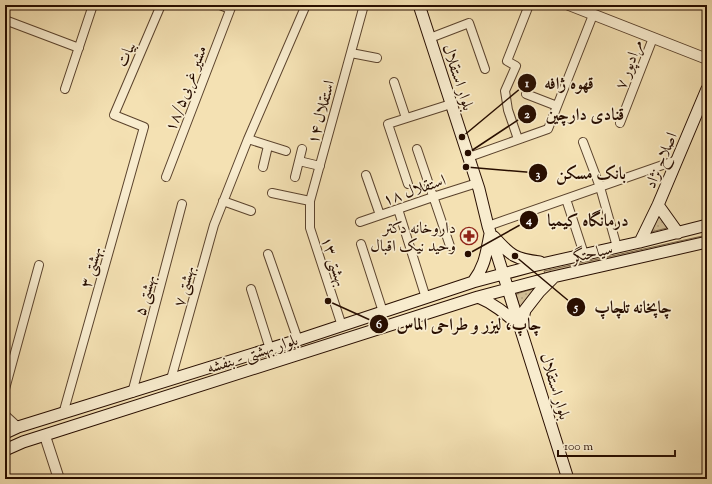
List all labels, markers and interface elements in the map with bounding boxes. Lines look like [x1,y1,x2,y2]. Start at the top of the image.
street label: ۷ مرادپور [610,37,650,93]
street label: بیات [112,39,143,71]
street label: مشیر غربی۱۸/۵ [160,42,214,135]
street label: بلوار استقلال [435,42,478,114]
callout: قهوه ژافه [517,68,602,97]
text: قهوه ژافه [544,73,594,97]
text: 1 [524,75,530,93]
street label: استقلال ۱۴ [303,78,342,147]
callout: قنادی دارچین [517,99,632,128]
text: قنادی دارچین [546,104,624,128]
text: 2 [524,106,530,124]
street label: اصلاح نژاد [640,129,685,193]
callout: بانک مسکن [528,159,634,188]
text: بانک مسکن [556,163,626,187]
text: 3 [536,166,541,184]
street label: استقلال ۱۸ [380,170,449,213]
callout: درمانگاه کیمیا [519,205,636,234]
text: درمانگاه کیمیا [547,209,629,234]
text: 4 [525,212,532,230]
place label: داروخانه دکتر وحید نیک اقبال [370,218,456,259]
pharmacy icon: داروخانه دکتر وحید نیک اقبال [459,226,479,246]
street label: بهشتی ۱۳ [314,234,351,290]
street label: سیاحتگر [568,239,615,271]
street label: بهشتی ۳ [76,244,109,291]
street label: بهشتی ۷ [169,263,202,310]
street label: بهشتی ۵ [130,272,163,319]
callout: چاپخانه تلچاپ [566,293,679,322]
text: چاپخانه تلچاپ [594,297,672,321]
text: 5 [573,299,579,317]
callout: چاپ، لیزر و طراحی الماس [369,310,550,339]
text: چاپ، لیزر و طراحی الماس [397,314,541,338]
text: 6 [376,316,382,334]
street label: بلوار بهشتی - بنفشه [204,330,301,381]
street label: بلوار استقلال [533,351,575,423]
scale bar [558,432,675,458]
text: 100 m [564,438,593,456]

